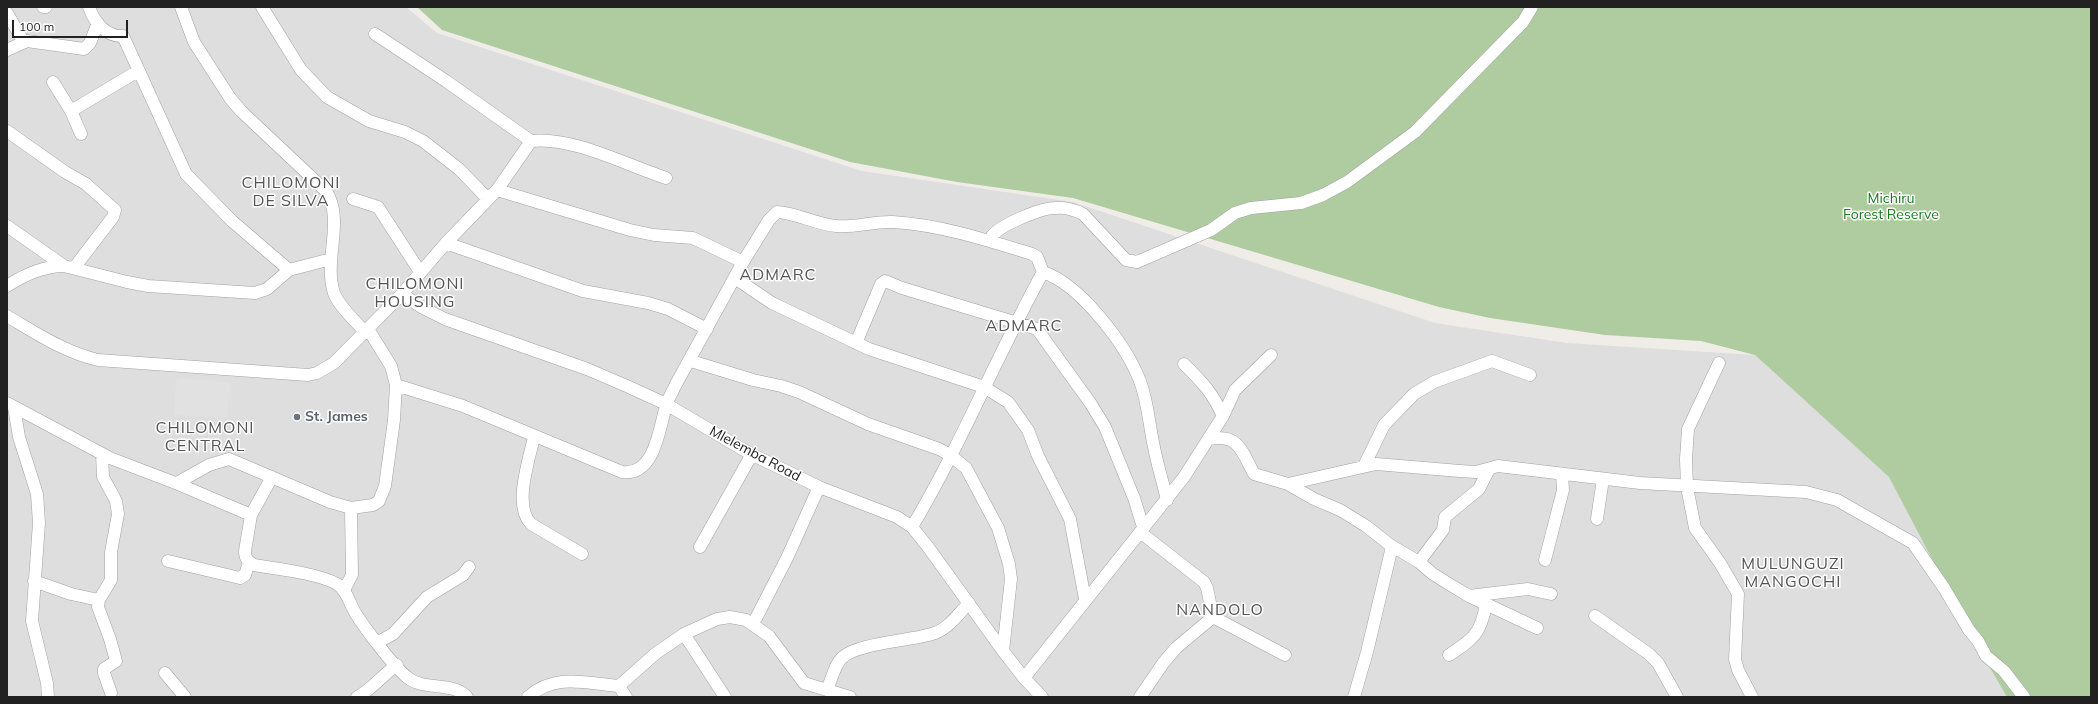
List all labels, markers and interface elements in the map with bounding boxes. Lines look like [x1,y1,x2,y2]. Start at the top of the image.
scale bar [14,12,130,38]
text: 100 m [19,19,54,34]
district label: CHILOMONI DE SILVA [241,173,341,211]
park label: Michiru Forest Reserve [1843,191,1939,224]
district label: ADMARC [739,265,817,285]
district label: CHILOMONI HOUSING [365,274,465,312]
district label: ADMARC [985,316,1063,336]
place label: St. James [305,409,368,425]
marker: St. James [292,412,302,422]
district label: CHILOMONI CENTRAL [155,418,255,456]
street label: Mlelemba Road [706,423,804,485]
district label: MULUNGUZI MANGOCHI [1741,554,1845,592]
district label: NANDOLO [1176,600,1264,620]

